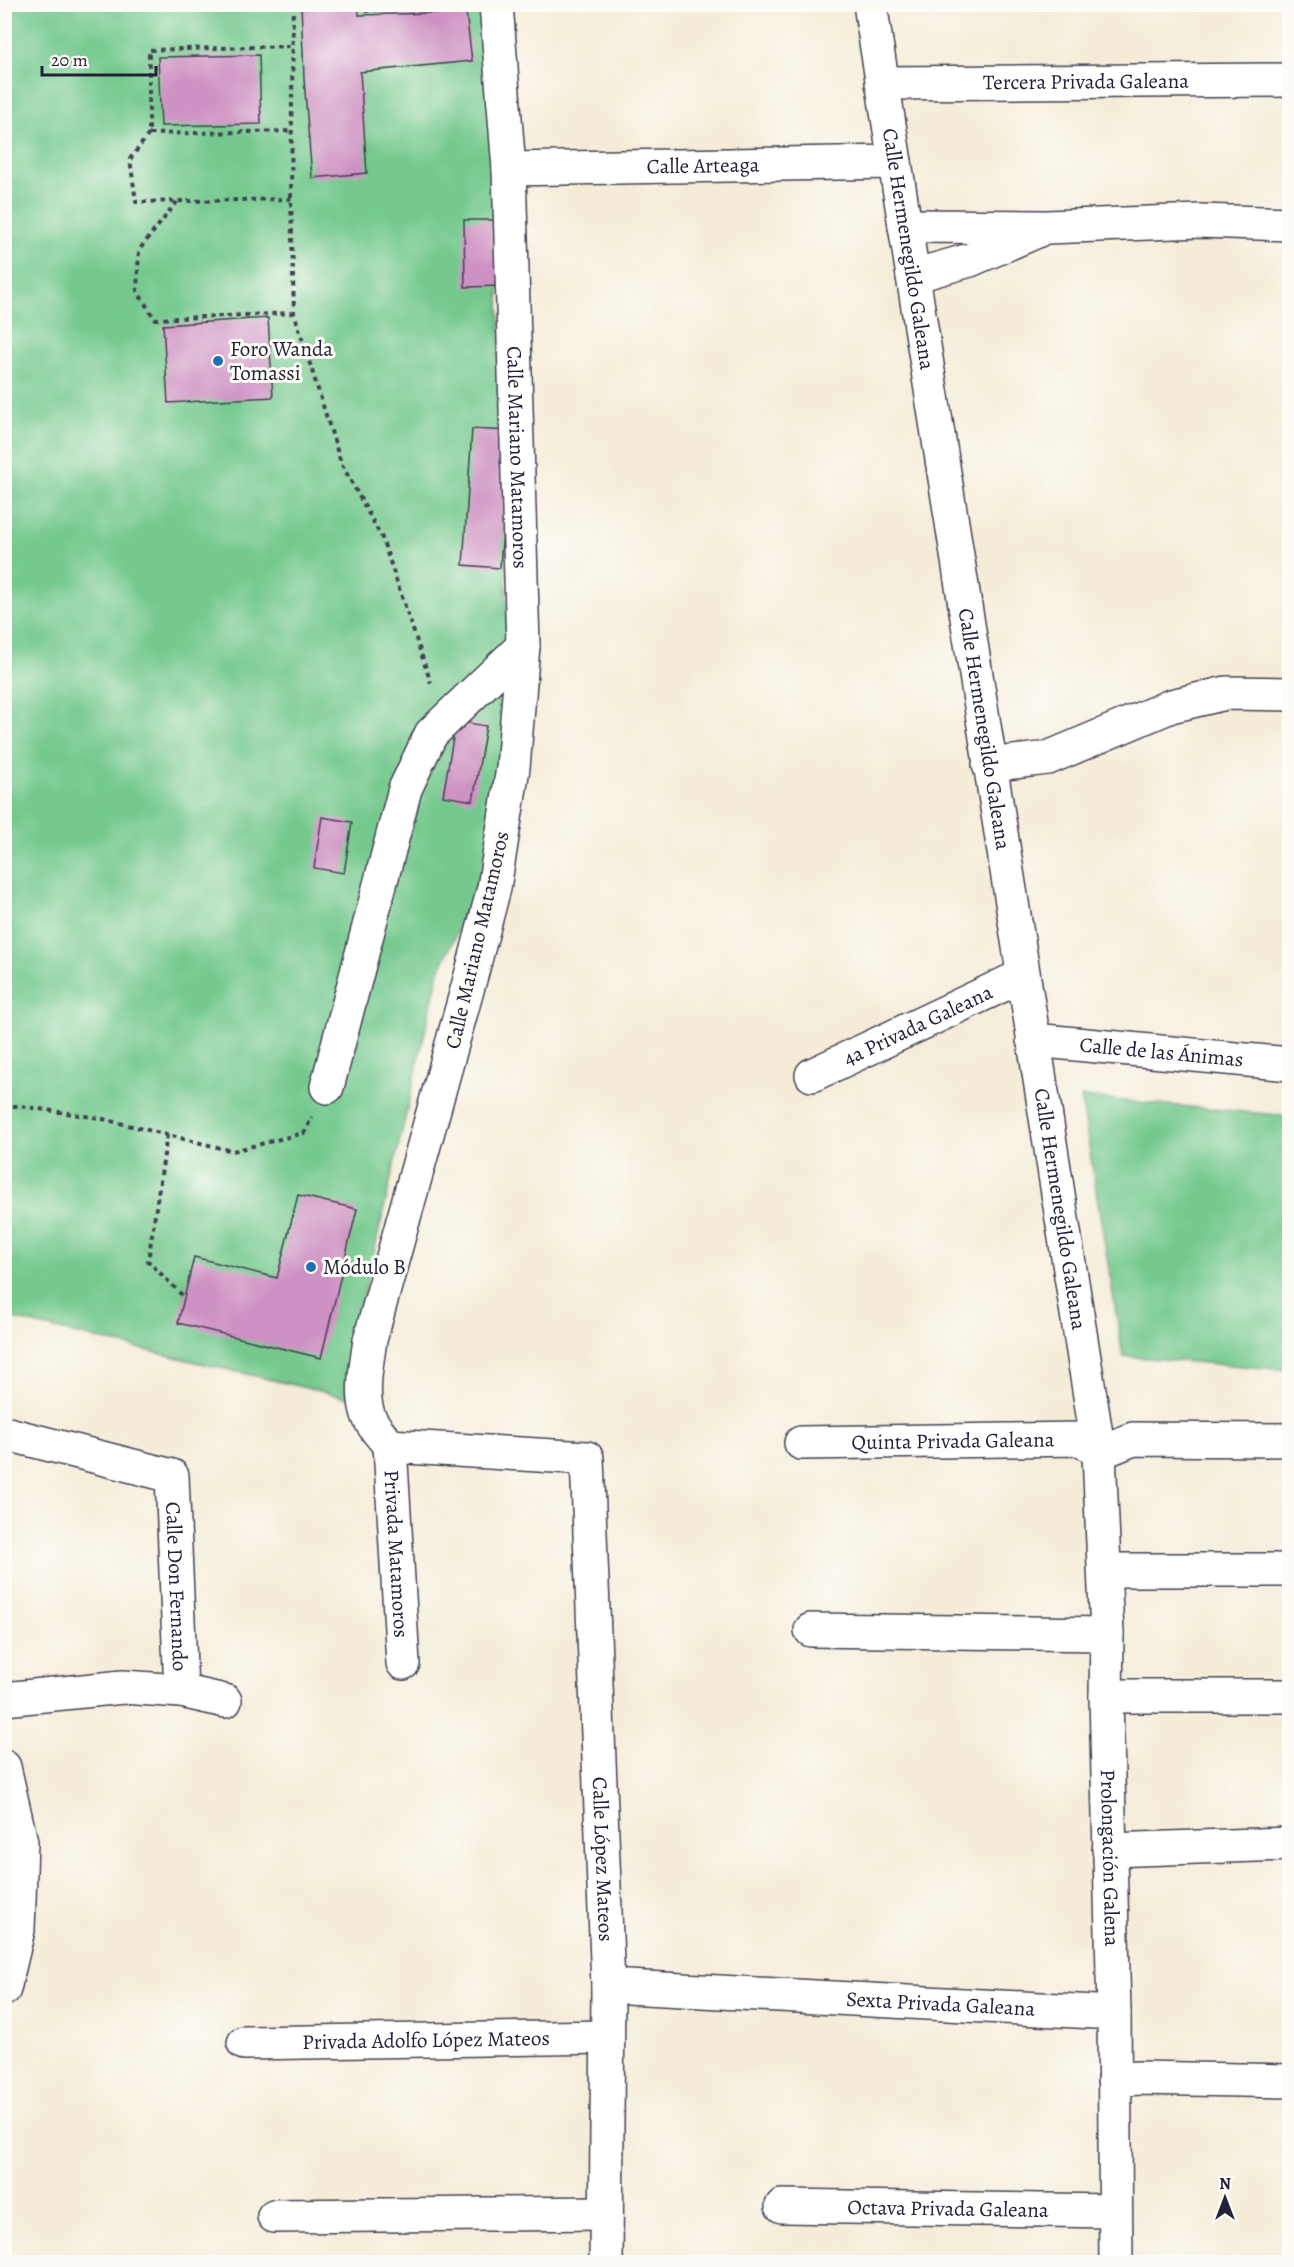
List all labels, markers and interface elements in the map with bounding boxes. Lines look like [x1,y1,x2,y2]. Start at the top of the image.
scale bar [42,39,156,77]
text: 20 m [51,48,88,72]
street label: Tercera Privada Galeana [983,67,1189,96]
street label: Calle Hermenegildo Galeana [876,126,942,372]
street label: Calle Arteaga [646,150,760,181]
place label: Foro Wanda Tomassi [230,335,333,387]
street label: Calle Mariano Matamoros [500,346,535,569]
marker: Foro Wanda Tomassi [211,354,225,368]
street label: Calle Hermenegildo Galeana [952,606,1017,852]
street label: Calle Mariano Matamoros [438,828,516,1052]
street label: 4a Privada Galeana [839,978,997,1072]
street label: Calle de las Ánimas [1078,1030,1245,1074]
street label: Calle Hermenegildo Galeana [1028,1086,1093,1332]
place label: Módulo B [323,1253,406,1281]
marker: Módulo B [304,1260,318,1274]
street label: Quinta Privada Galeana [851,1425,1055,1456]
street label: Privada Matamoros [377,1469,415,1639]
street label: Calle Don Fernando [159,1501,194,1672]
street label: Prolongación Galena [1094,1769,1126,1947]
street label: Calle López Mateos [586,1776,620,1942]
street label: Sexta Privada Galeana [845,1985,1036,2023]
street label: Privada Adolfo López Mateos [302,2024,550,2056]
north arrow [1195,2168,1255,2228]
text: N [1219,2173,1231,2195]
street label: Octava Privada Galeana [847,2193,1049,2224]

